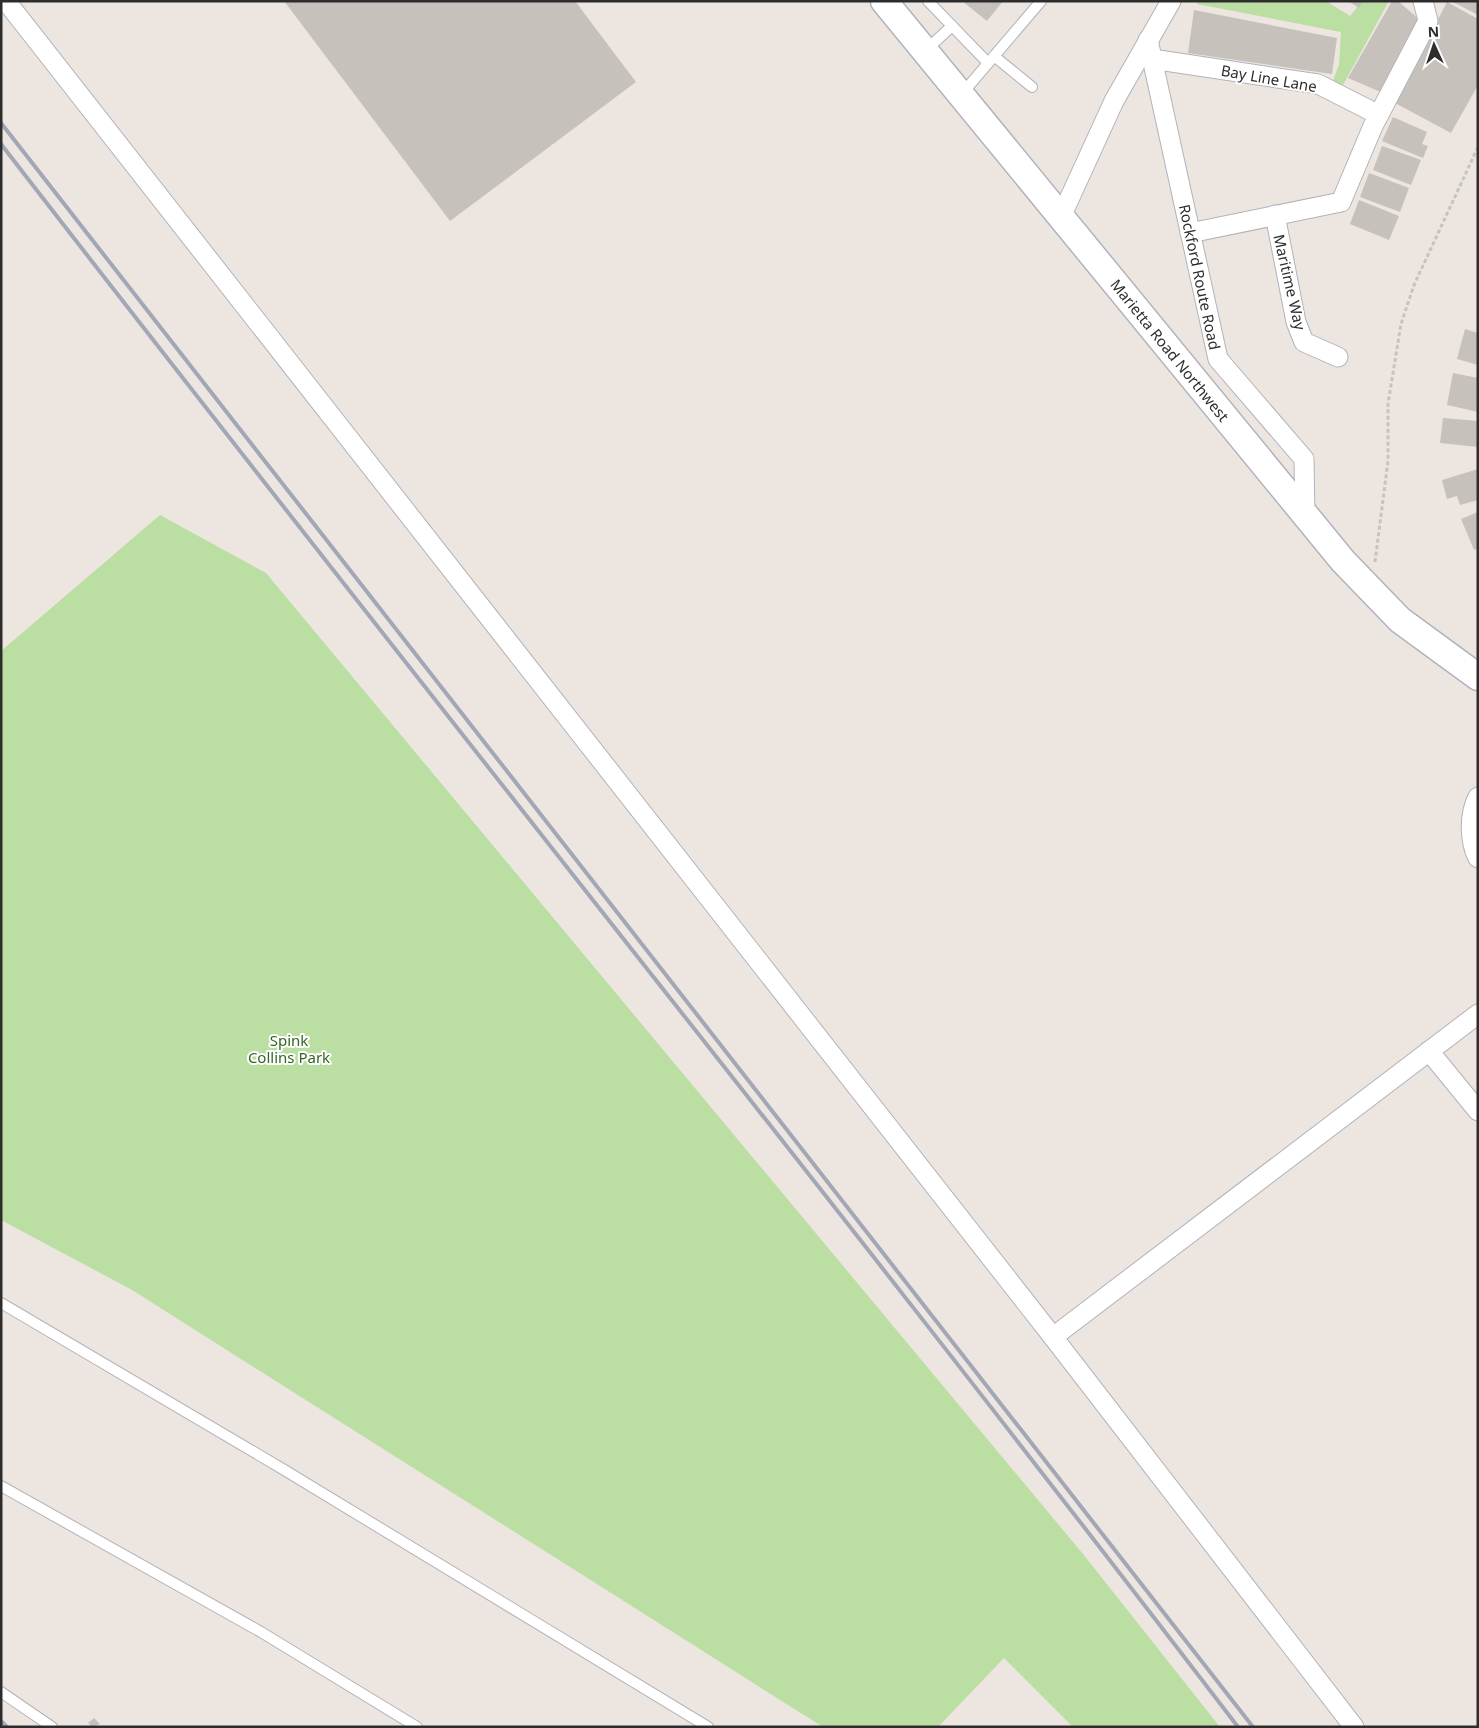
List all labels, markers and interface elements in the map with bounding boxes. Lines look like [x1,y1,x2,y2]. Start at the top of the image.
north arrow [1409,20,1459,70]
text: N [1427,22,1439,41]
street label: Bay Line Lane [1219,60,1319,96]
street label: Rockford Route Road [1175,202,1225,352]
street label: Maritime Way [1269,232,1311,332]
street label: Marietta Road Northwest [1106,275,1234,426]
park label: Spink Collins Park [248,1030,330,1067]

